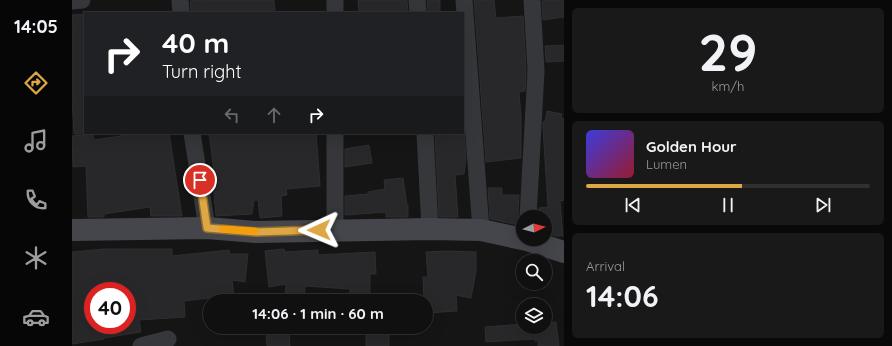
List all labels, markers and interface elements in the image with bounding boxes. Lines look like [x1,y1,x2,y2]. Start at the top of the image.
text: 14:05 [14,15,58,38]
text: 29 [698,19,758,84]
text: 40 m [162,25,229,60]
icon: right [96,28,148,80]
text: Turn right [162,60,242,83]
icon: directions [22,69,50,97]
text: km/h [712,78,744,94]
icon: left [221,104,243,126]
icon: ahead [263,104,285,126]
icon: right [305,104,327,126]
icon: music [22,127,50,155]
text: Golden Hour [646,137,737,156]
text: Lumen [646,156,687,172]
pin [183,163,217,197]
icon: arrive [189,169,211,191]
icon: phone [22,186,50,214]
icon: previous [622,194,644,216]
icon: pause [717,194,739,216]
icon: next [812,194,834,216]
position arrow [298,209,340,251]
north arrow [516,210,552,246]
map controls [516,210,552,334]
icon: climate [22,244,50,272]
button: search [516,254,552,290]
text: Arrival [586,258,625,274]
text: 14:06 [586,277,659,315]
speed limit sign: 40 [84,282,136,334]
button: layers [516,298,552,334]
icon: car [22,303,50,331]
text: 14:06 · 1 min · 60 m [252,304,384,323]

